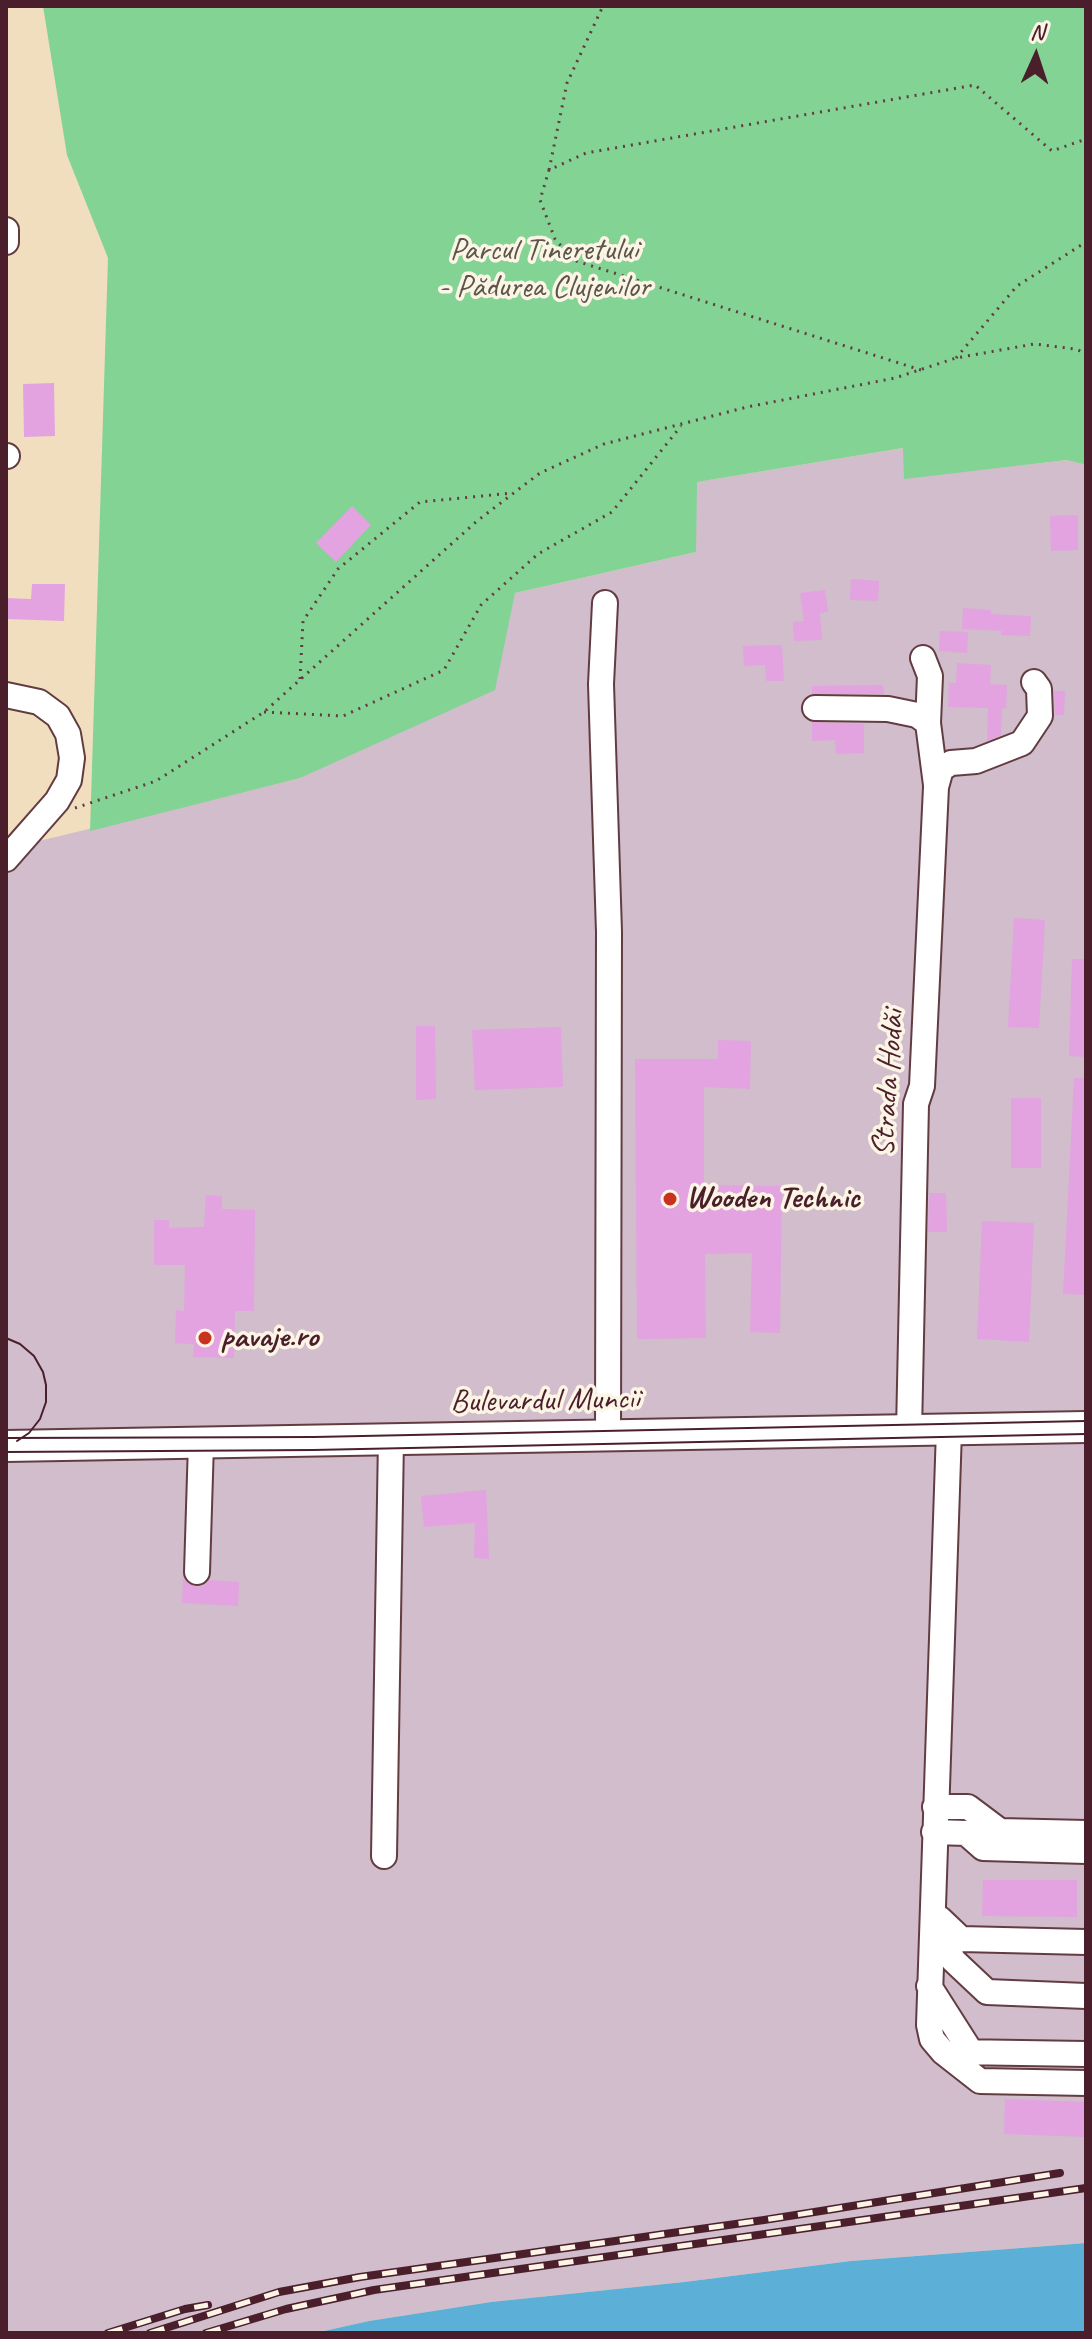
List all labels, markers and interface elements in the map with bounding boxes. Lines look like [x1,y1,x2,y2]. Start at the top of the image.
north arrow [996,16,1076,96]
text: N [1030,18,1045,46]
park label: Parcul Tineretului - Pădurea Clujenilor [438,232,650,307]
street label: Strada Hodăi [865,1008,913,1158]
place label: Wooden Technic [686,1180,860,1218]
marker: Wooden Technic [661,1190,679,1208]
place label: pavaje.ro [221,1319,318,1357]
marker: pavaje.ro [196,1329,214,1347]
street label: Bulevardul Muncii [450,1380,640,1422]

